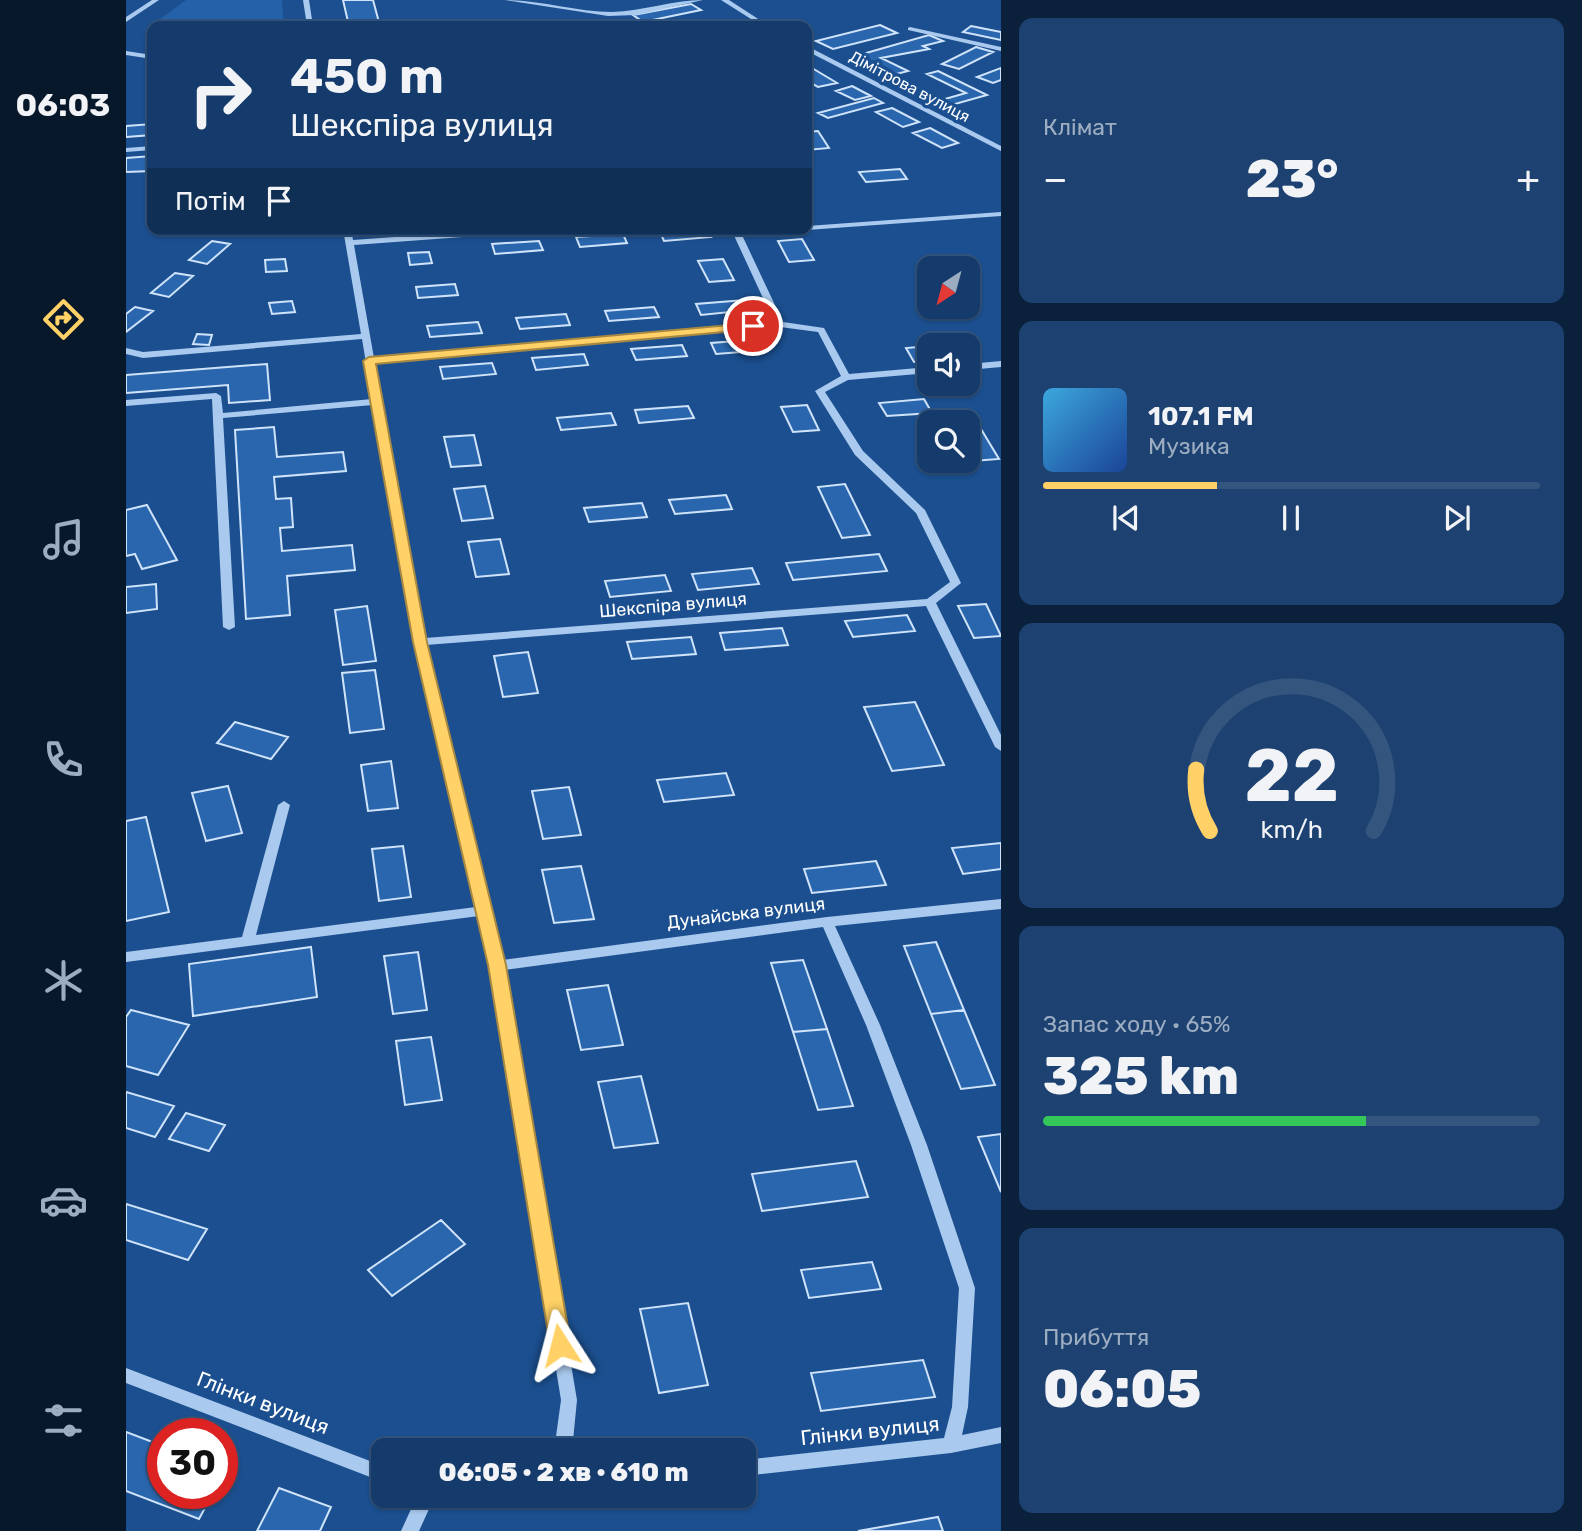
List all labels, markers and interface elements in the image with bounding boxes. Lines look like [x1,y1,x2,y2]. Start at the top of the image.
text: 450 m [290,47,444,105]
street label: Дімітрова вулиця [846,47,973,126]
icon: right [175,49,266,140]
text: 06:03 [16,86,110,124]
text: Шекспіра вулиця [290,106,554,144]
text: Клімат [1043,113,1117,141]
text: 23° [1246,148,1338,210]
text: − [1043,156,1068,202]
text: + [1516,156,1540,202]
icon: arrive [260,182,298,220]
text: Потім [175,186,246,217]
north arrow [917,256,980,318]
map controls [917,256,980,473]
icon: directions [39,295,88,344]
pin [723,296,783,356]
icon: arrive [734,307,772,345]
button: sound [917,333,980,396]
text: 107.1 FM [1148,401,1254,432]
button: search [917,410,980,473]
text: Музика [1148,432,1230,460]
icon: previous [1107,499,1145,537]
icon: pause [1272,499,1310,537]
icon: next [1438,499,1476,537]
icon: music [39,515,88,564]
street label: Шекспіра вулиця [598,588,748,622]
text: 22 [1244,734,1339,820]
icon: phone [39,735,88,784]
text: km/h [1260,815,1323,844]
street label: Дунайська вулиця [666,892,826,934]
icon: climate [39,956,88,1005]
text: Запас ходу · 65% [1043,1010,1231,1038]
text: 325 km [1043,1045,1239,1107]
icon: car [39,1176,88,1225]
position arrow [523,1308,597,1382]
text: Прибуття [1043,1323,1149,1351]
text: 06:05 [1043,1358,1201,1420]
street label: Глінки вулиця [193,1366,333,1439]
icon: filters [39,1396,88,1445]
street label: Глінки вулиця [799,1411,941,1450]
speed limit sign: 30 [147,1418,238,1509]
text: 06:05 · 2 хв · 610 m [438,1457,689,1488]

